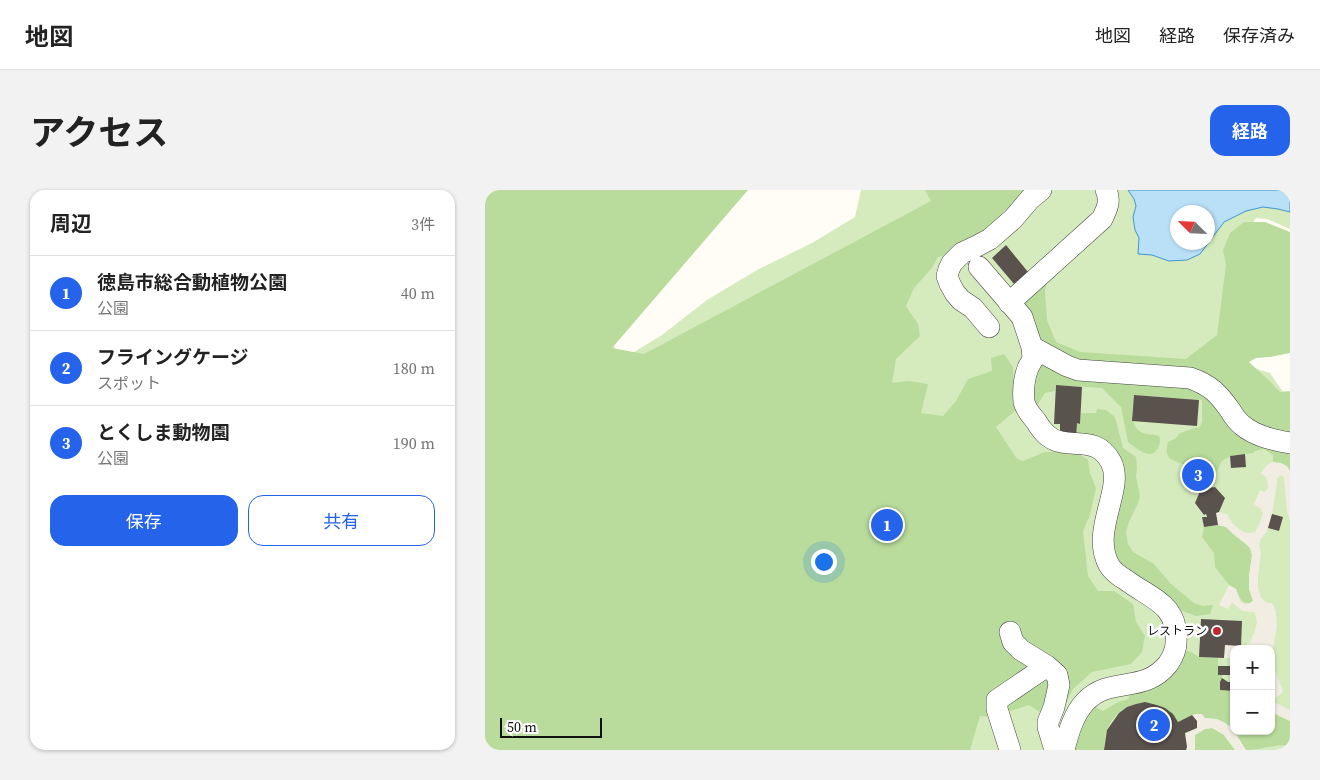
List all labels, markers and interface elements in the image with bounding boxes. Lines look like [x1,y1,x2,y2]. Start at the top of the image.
text: 地図 [25,20,73,53]
text: 地図 [1095,23,1131,48]
text: 経路 [1159,23,1195,48]
text: 保存済み [1223,23,1295,48]
button: 経路 [1210,105,1290,156]
text: アクセス [30,109,168,157]
north arrow [1170,205,1215,250]
text: 周辺 [50,209,92,238]
text: 3件 [411,213,435,235]
text: 徳島市総合動植物公園 [97,269,287,295]
text: 1 [62,282,70,304]
text: 40 m [401,282,435,304]
text: 公園 [97,297,129,319]
text: フライングケージ [97,344,249,370]
text: 2 [62,357,70,379]
text: 180 m [393,357,435,379]
text: スポット [97,372,161,394]
text: とくしま動物園 [97,419,229,445]
text: 3 [62,432,70,454]
text: 190 m [393,432,435,454]
text: 公園 [97,447,129,469]
pin: 3 [1182,456,1214,494]
button: 保存 [50,495,238,546]
button: 共有 [248,495,435,546]
pin: 1 [871,506,903,544]
your location [811,549,837,575]
place label: レストラン [1147,623,1207,639]
marker: レストラン [1211,625,1223,637]
map controls [1230,645,1275,735]
button: + [1230,645,1275,690]
button: − [1230,690,1275,735]
pin: 2 [1138,706,1170,744]
scale bar [500,715,603,738]
text: 50 m [507,717,537,737]

